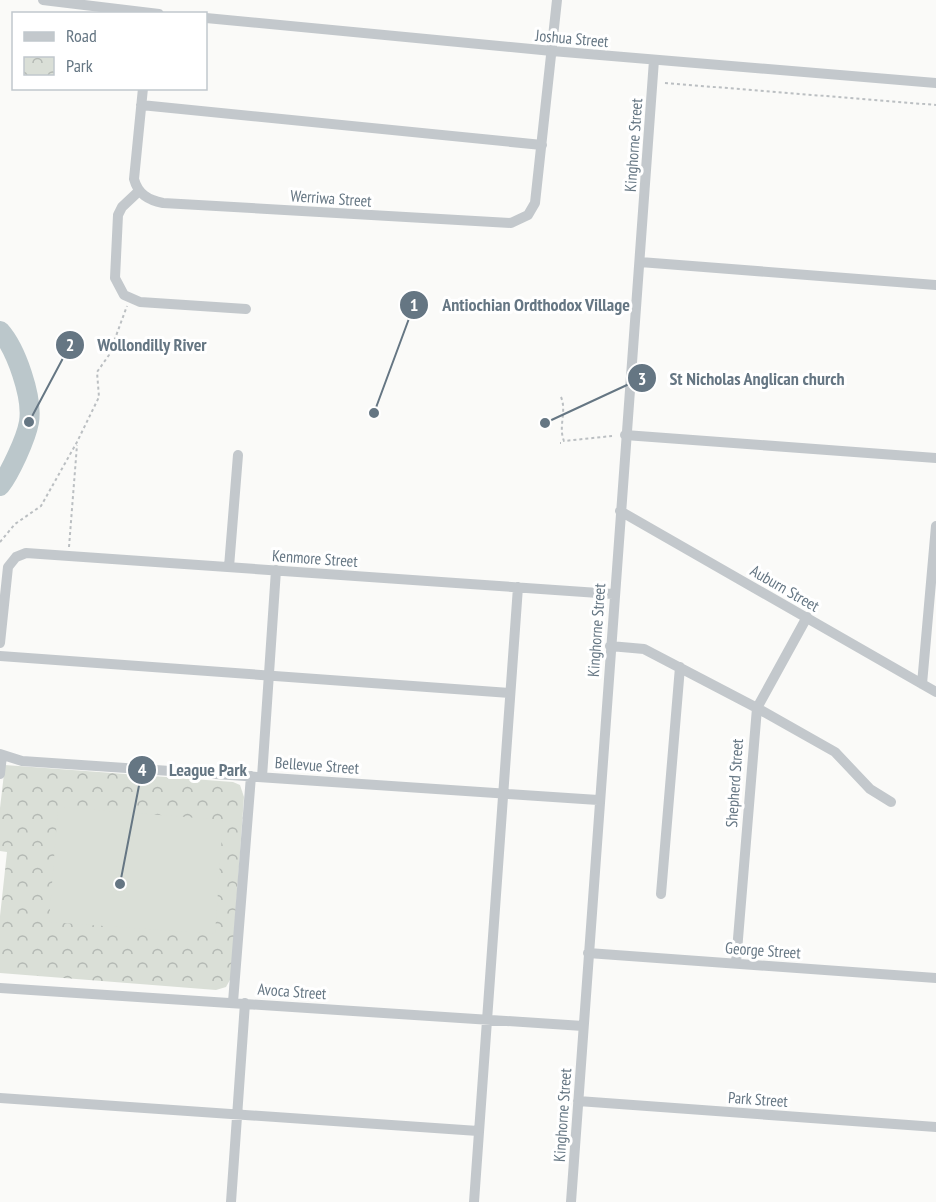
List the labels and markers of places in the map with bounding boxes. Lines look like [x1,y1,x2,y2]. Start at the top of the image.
callout: Antiochian Ordthodox Village [399,287,642,323]
callout: Wollondilly River [55,327,219,363]
callout: St Nicholas Anglican church [627,360,857,396]
callout: League Park [127,752,259,788]

